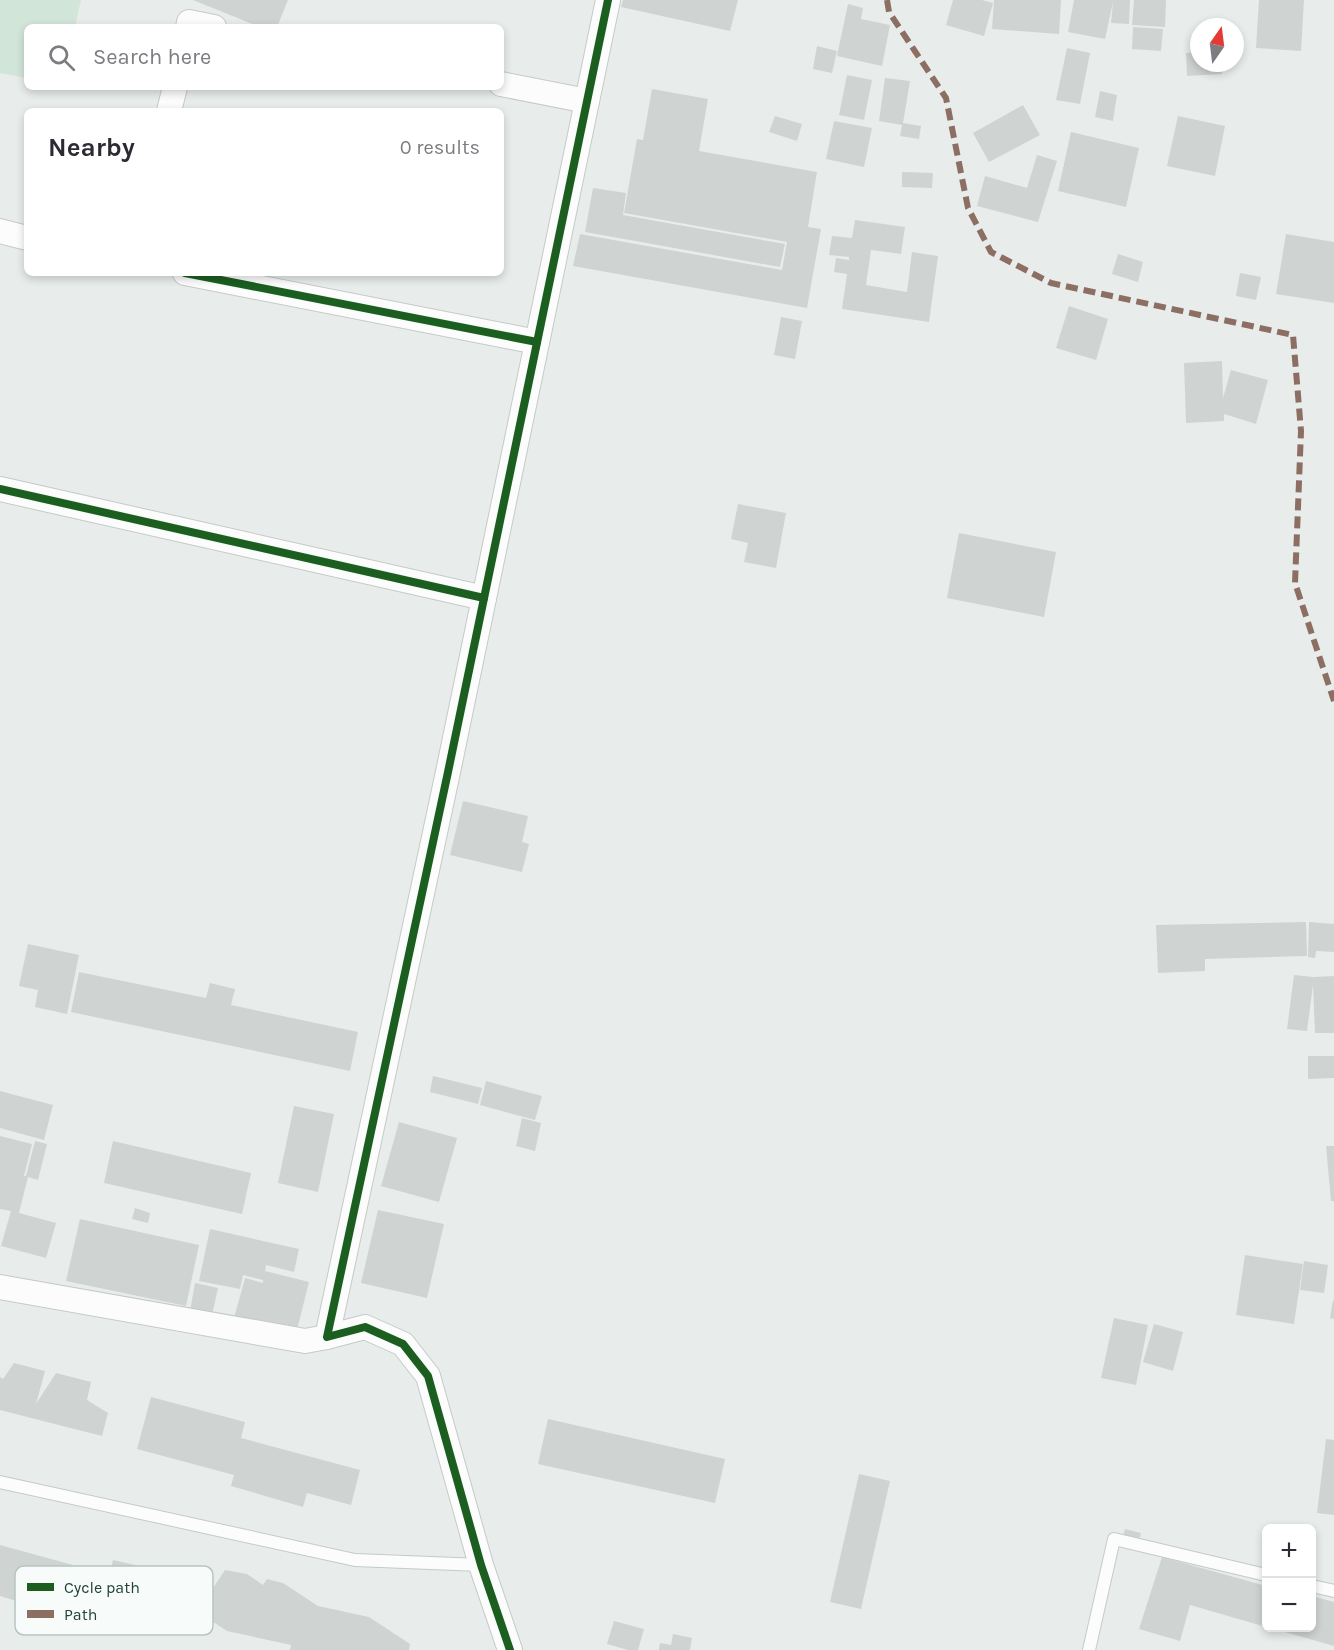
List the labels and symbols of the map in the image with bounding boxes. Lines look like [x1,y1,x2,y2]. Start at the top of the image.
north arrow [1190,18,1244,72]
legend [15,1566,213,1635]
text: Cycle path [64,1578,140,1597]
text: Path [64,1605,97,1624]

